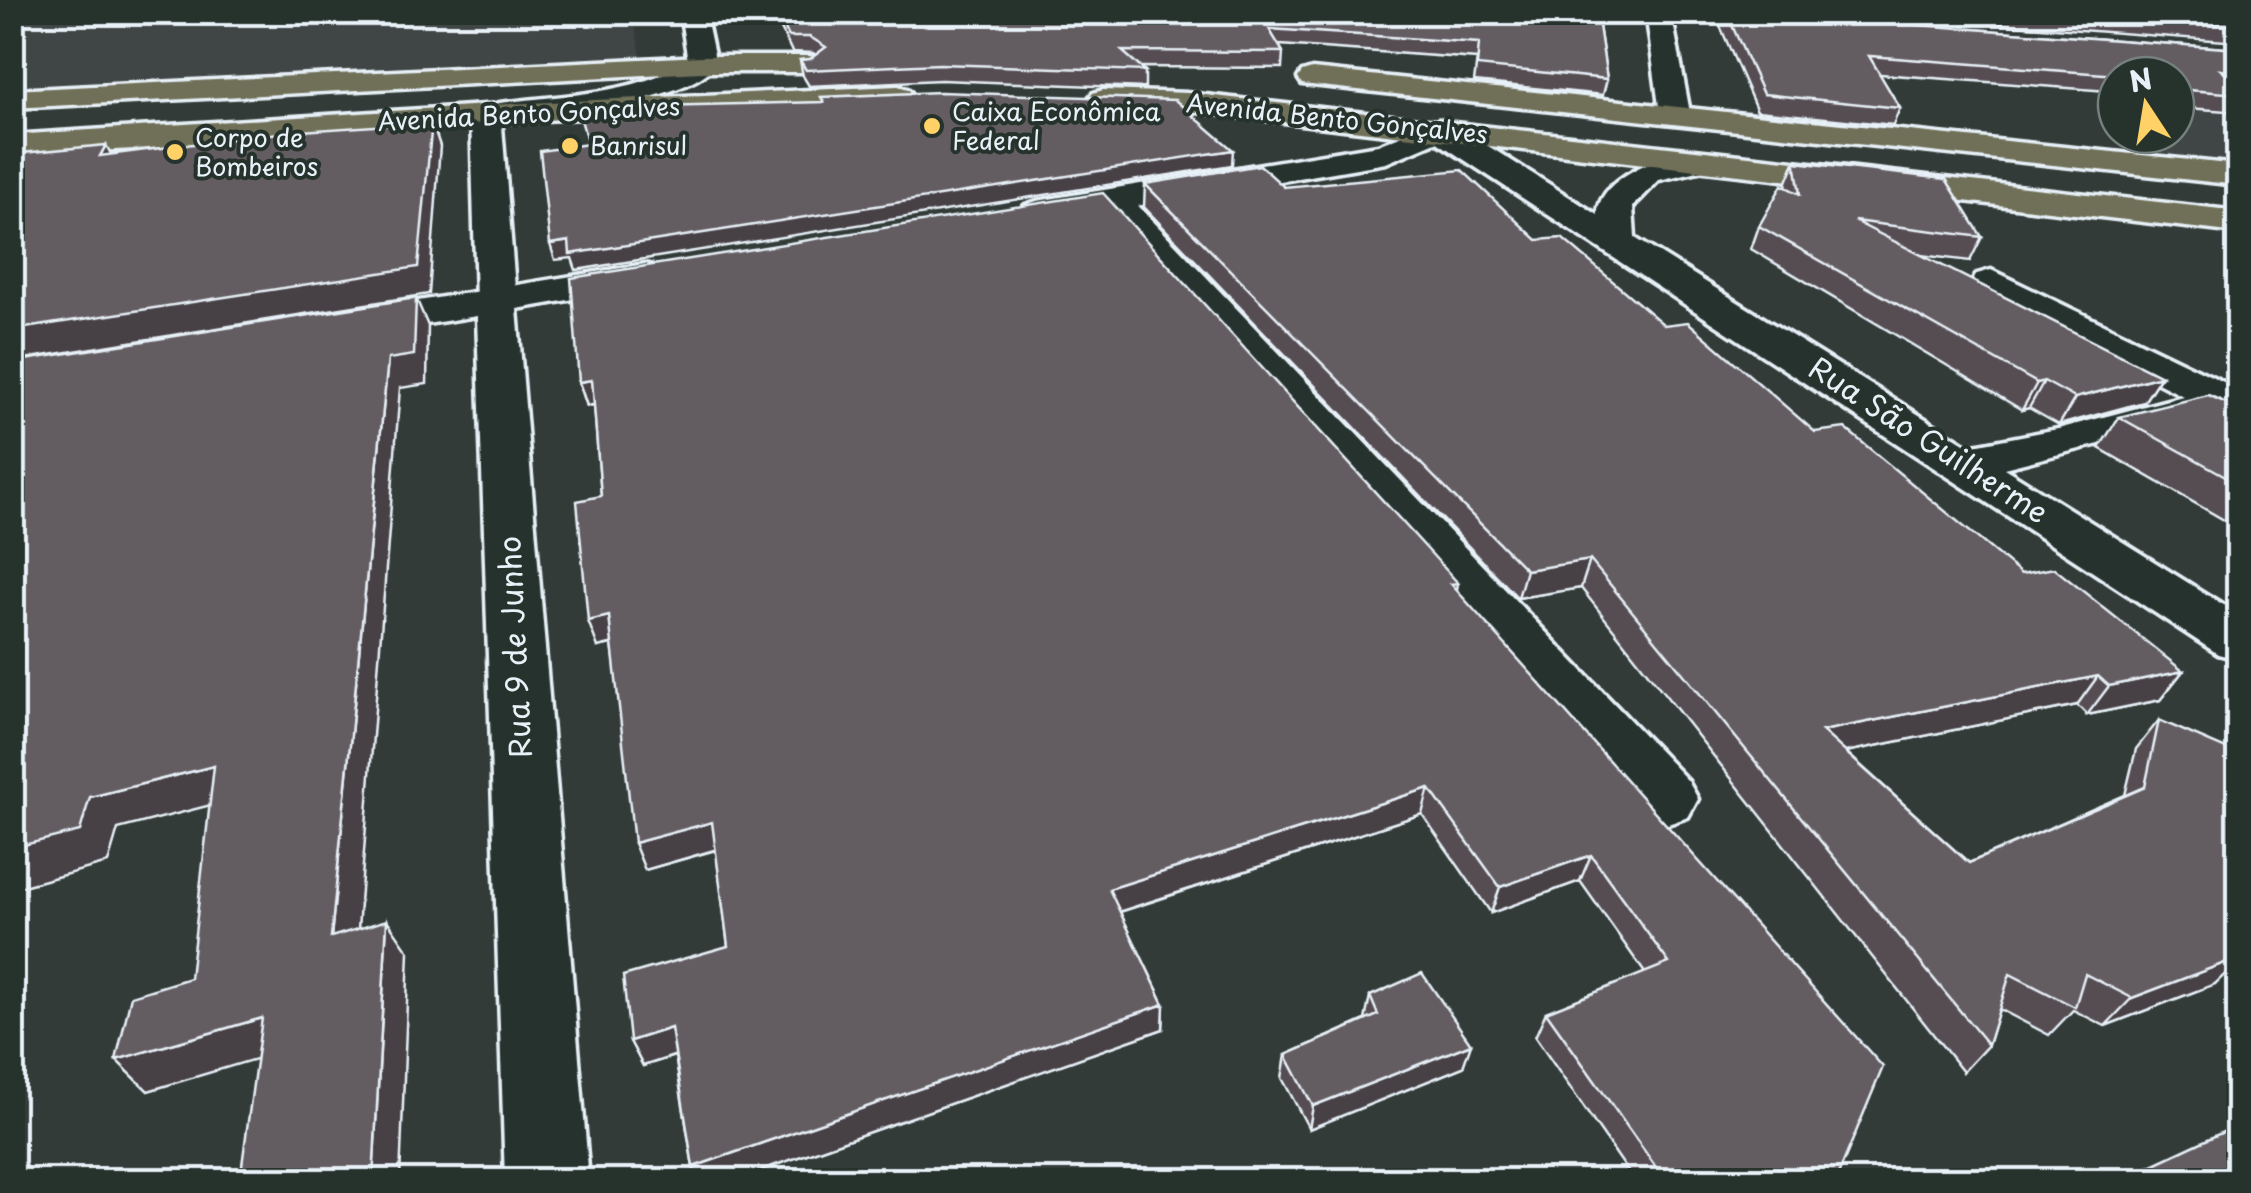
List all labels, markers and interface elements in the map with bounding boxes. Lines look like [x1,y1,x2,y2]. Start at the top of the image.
north arrow [2096,55,2196,155]
text: N [2125,56,2156,102]
street label: Avenida Bento Gonçalves [1185,83,1490,153]
street label: Avenida Bento Gonçalves [377,86,681,140]
place label: Caixa Econômica Federal [952,92,1161,159]
marker: Caixa Econômica Federal [921,115,943,137]
place label: Corpo de Bombeiros [195,118,318,185]
place label: Banrisul [590,126,687,164]
marker: Banrisul [559,135,581,157]
marker: Corpo de Bombeiros [164,141,186,163]
street label: Rua São Guilherme [1801,344,2058,533]
street label: Rua 9 de Junho [485,535,542,759]

